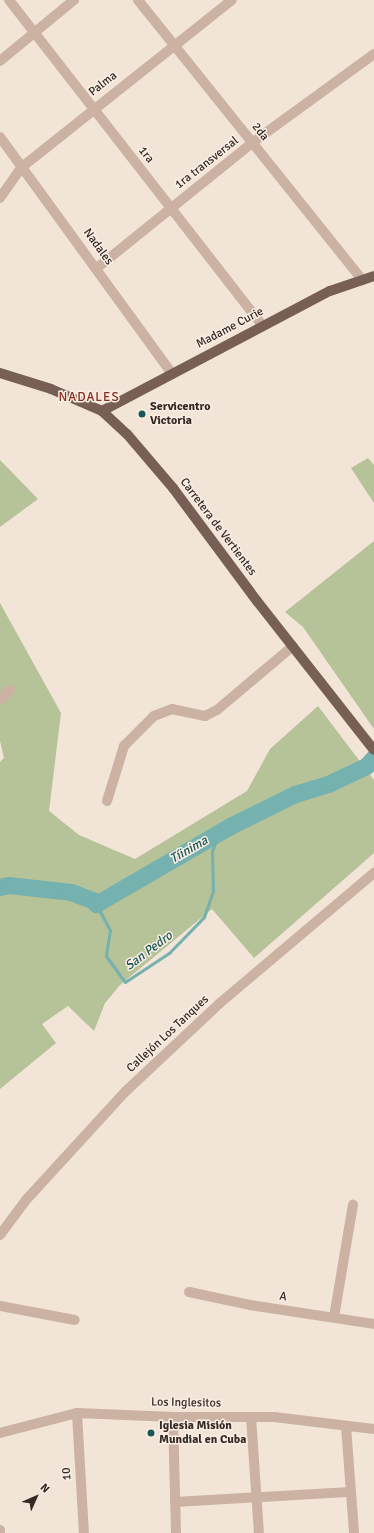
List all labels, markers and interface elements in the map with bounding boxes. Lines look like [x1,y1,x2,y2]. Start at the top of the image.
street label: Palma [86,69,120,99]
street label: 2da [248,120,272,144]
street label: 1ra transversal [172,134,242,192]
street label: 1ra [135,144,157,166]
street label: Nadales [80,226,116,268]
street label: Madame Curie [194,304,266,352]
district label: NADALES [58,389,120,405]
place label: Servicentro Victoria [150,400,210,428]
marker: Servicentro Victoria [137,409,147,419]
street label: Carretera de Vertientes [177,475,259,579]
water label: Tíinima [167,833,211,867]
water label: San Pedro [122,928,176,974]
street label: Callejón Los Tanques [124,992,212,1076]
street label: A [278,1289,288,1305]
street label: Los Inglesitos [151,1395,221,1411]
place label: Iglesia Misión Mundial en Cuba [159,1419,246,1447]
marker: Iglesia Misión Mundial en Cuba [146,1428,156,1438]
street label: 10 [59,1467,75,1481]
north arrow [16,1477,56,1517]
text: N [38,1481,52,1495]

